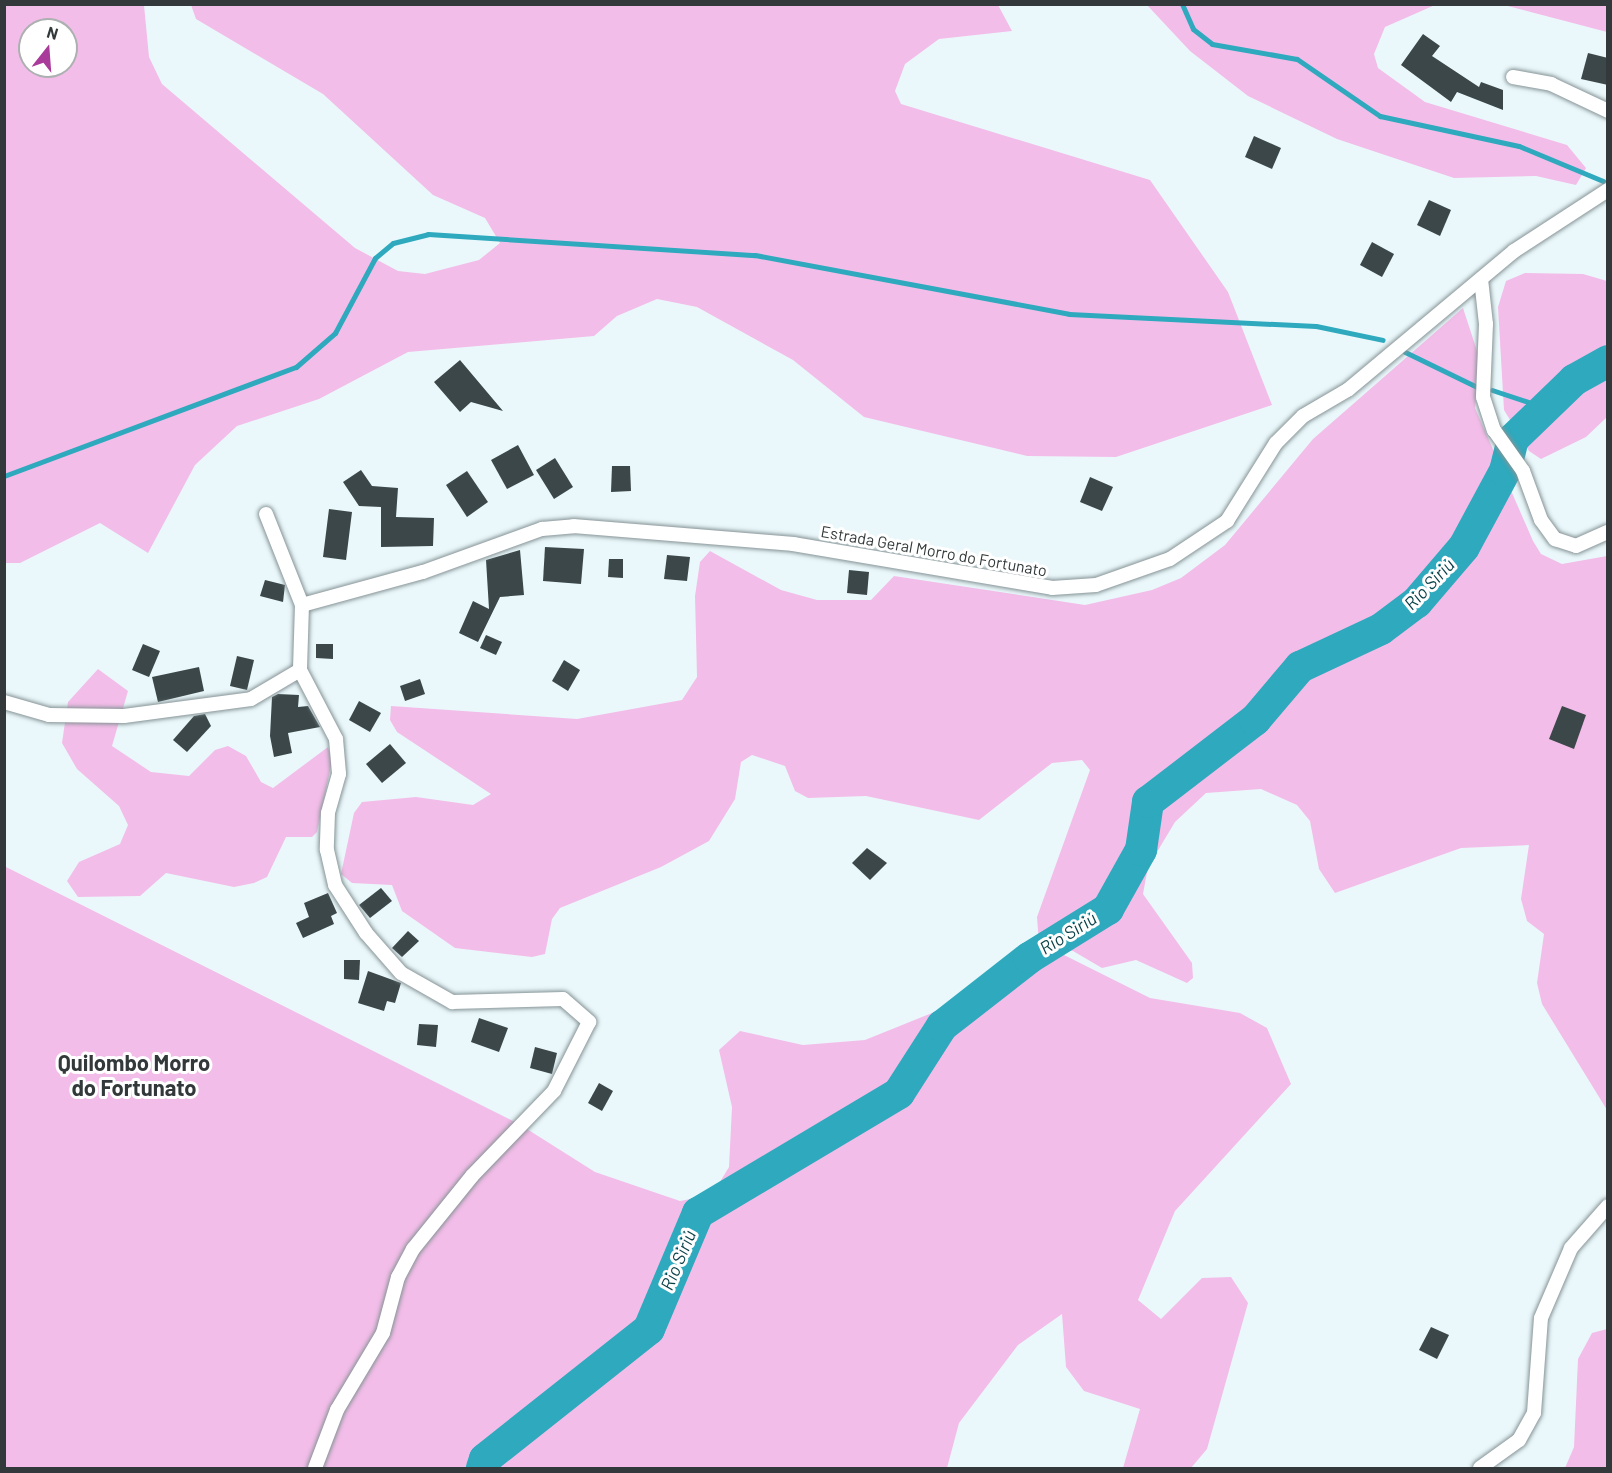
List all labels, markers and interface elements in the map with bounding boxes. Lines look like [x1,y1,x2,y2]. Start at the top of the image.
north arrow [18,18,78,78]
text: N [45,22,61,43]
street label: Estrada Geral Morro do Fortunato [819,522,1049,580]
water label: Rio Siriú [1399,554,1459,614]
water label: Rio Siriú [1036,907,1100,959]
district label: Quilombo Morro do Fortunato [58,1049,210,1100]
water label: Rio Siriú [656,1227,700,1293]

